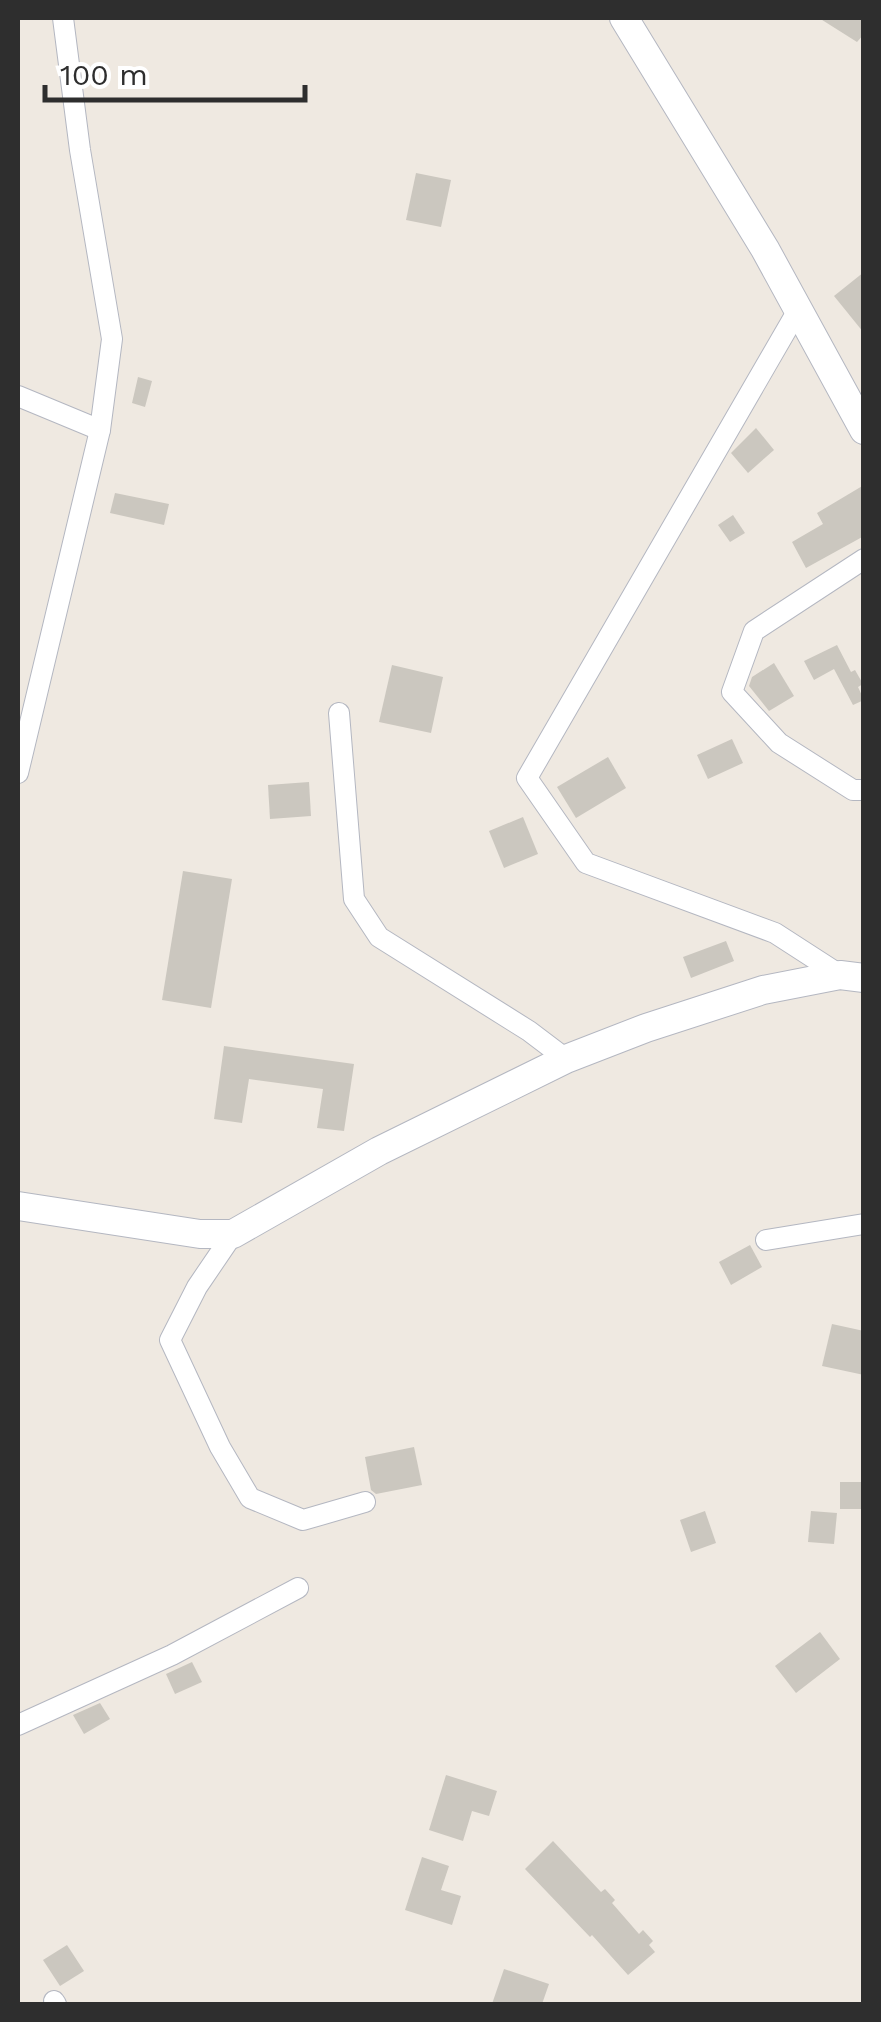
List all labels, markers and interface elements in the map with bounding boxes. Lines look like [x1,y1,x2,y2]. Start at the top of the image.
scale bar [45,40,305,102]
text: 100 m [60,57,148,92]

